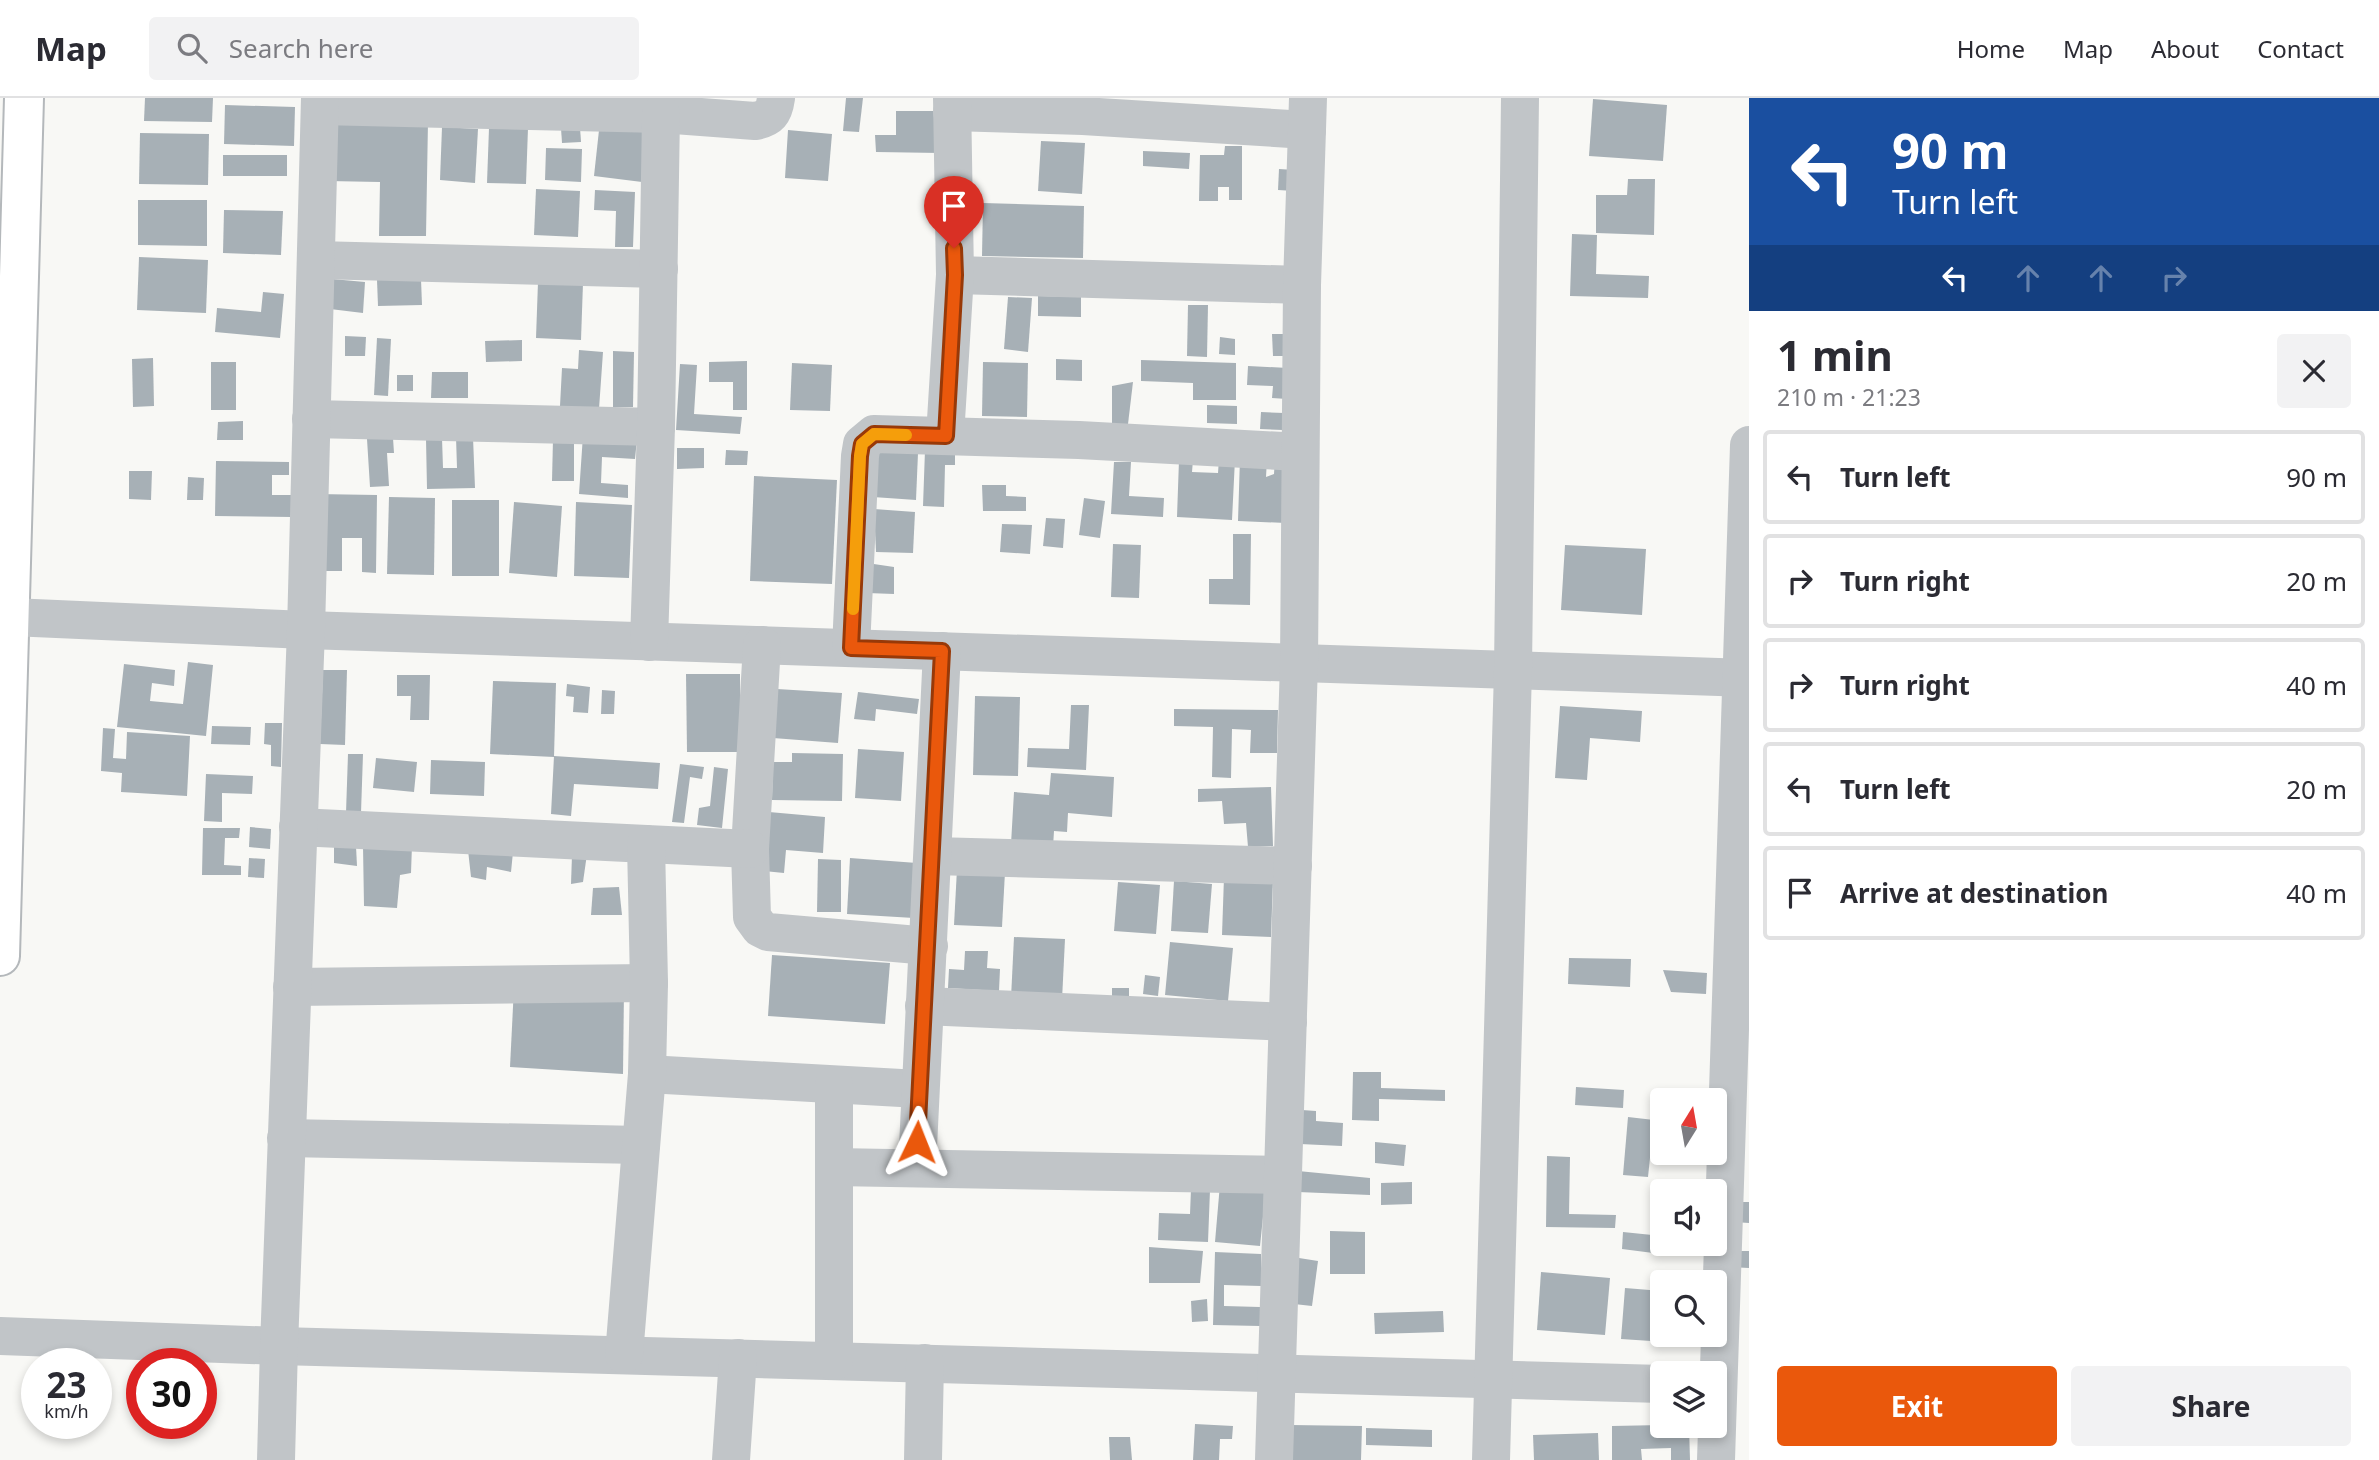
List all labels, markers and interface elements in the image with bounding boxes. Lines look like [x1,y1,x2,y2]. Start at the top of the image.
search box [149,17,639,80]
text: Map [35,26,107,71]
icon: search [173,29,211,67]
text: Search here [229,30,373,66]
text: Home [1957,32,2025,65]
text: Map [2063,32,2113,65]
text: About [2151,32,2219,65]
text: Contact [2257,32,2344,65]
text: 90 m [1892,117,2009,183]
icon: left [1777,126,1868,217]
pin [924,176,984,248]
text: Turn left [1892,180,2018,223]
icon: arrive [935,187,973,225]
icon: left [1936,259,1974,297]
icon: ahead [2009,259,2047,297]
icon: ahead [2082,259,2120,297]
icon: right [2155,259,2193,297]
text: 1 min [1777,326,1893,383]
button: close [2277,334,2351,408]
text: 210 m · 21:23 [1777,381,1921,413]
icon: left [1781,458,1819,496]
text: Turn left [1840,459,1951,495]
text: 90 m [2286,459,2347,495]
icon: right [1781,562,1819,600]
text: Turn right [1840,563,1970,599]
text: 20 m [2286,563,2347,599]
icon: right [1781,666,1819,704]
text: Turn right [1840,667,1970,703]
text: 40 m [2286,667,2347,703]
icon: left [1781,770,1819,808]
text: Turn left [1840,771,1951,807]
text: 20 m [2286,771,2347,807]
icon: arrive [1781,874,1819,912]
text: Arrive at destination [1840,875,2109,911]
text: 40 m [2286,875,2347,911]
north arrow [1650,1088,1727,1166]
map controls [1650,1088,1727,1438]
position arrow [880,1105,954,1179]
button: sound [1650,1179,1727,1256]
button: search [1650,1270,1727,1347]
speed limit sign: 30 [126,1348,217,1439]
text: 23 [46,1361,87,1408]
button: layers [1650,1361,1727,1438]
button: Exit [1777,1366,2057,1446]
button: Share [2071,1366,2351,1446]
text: km/h [44,1399,89,1423]

